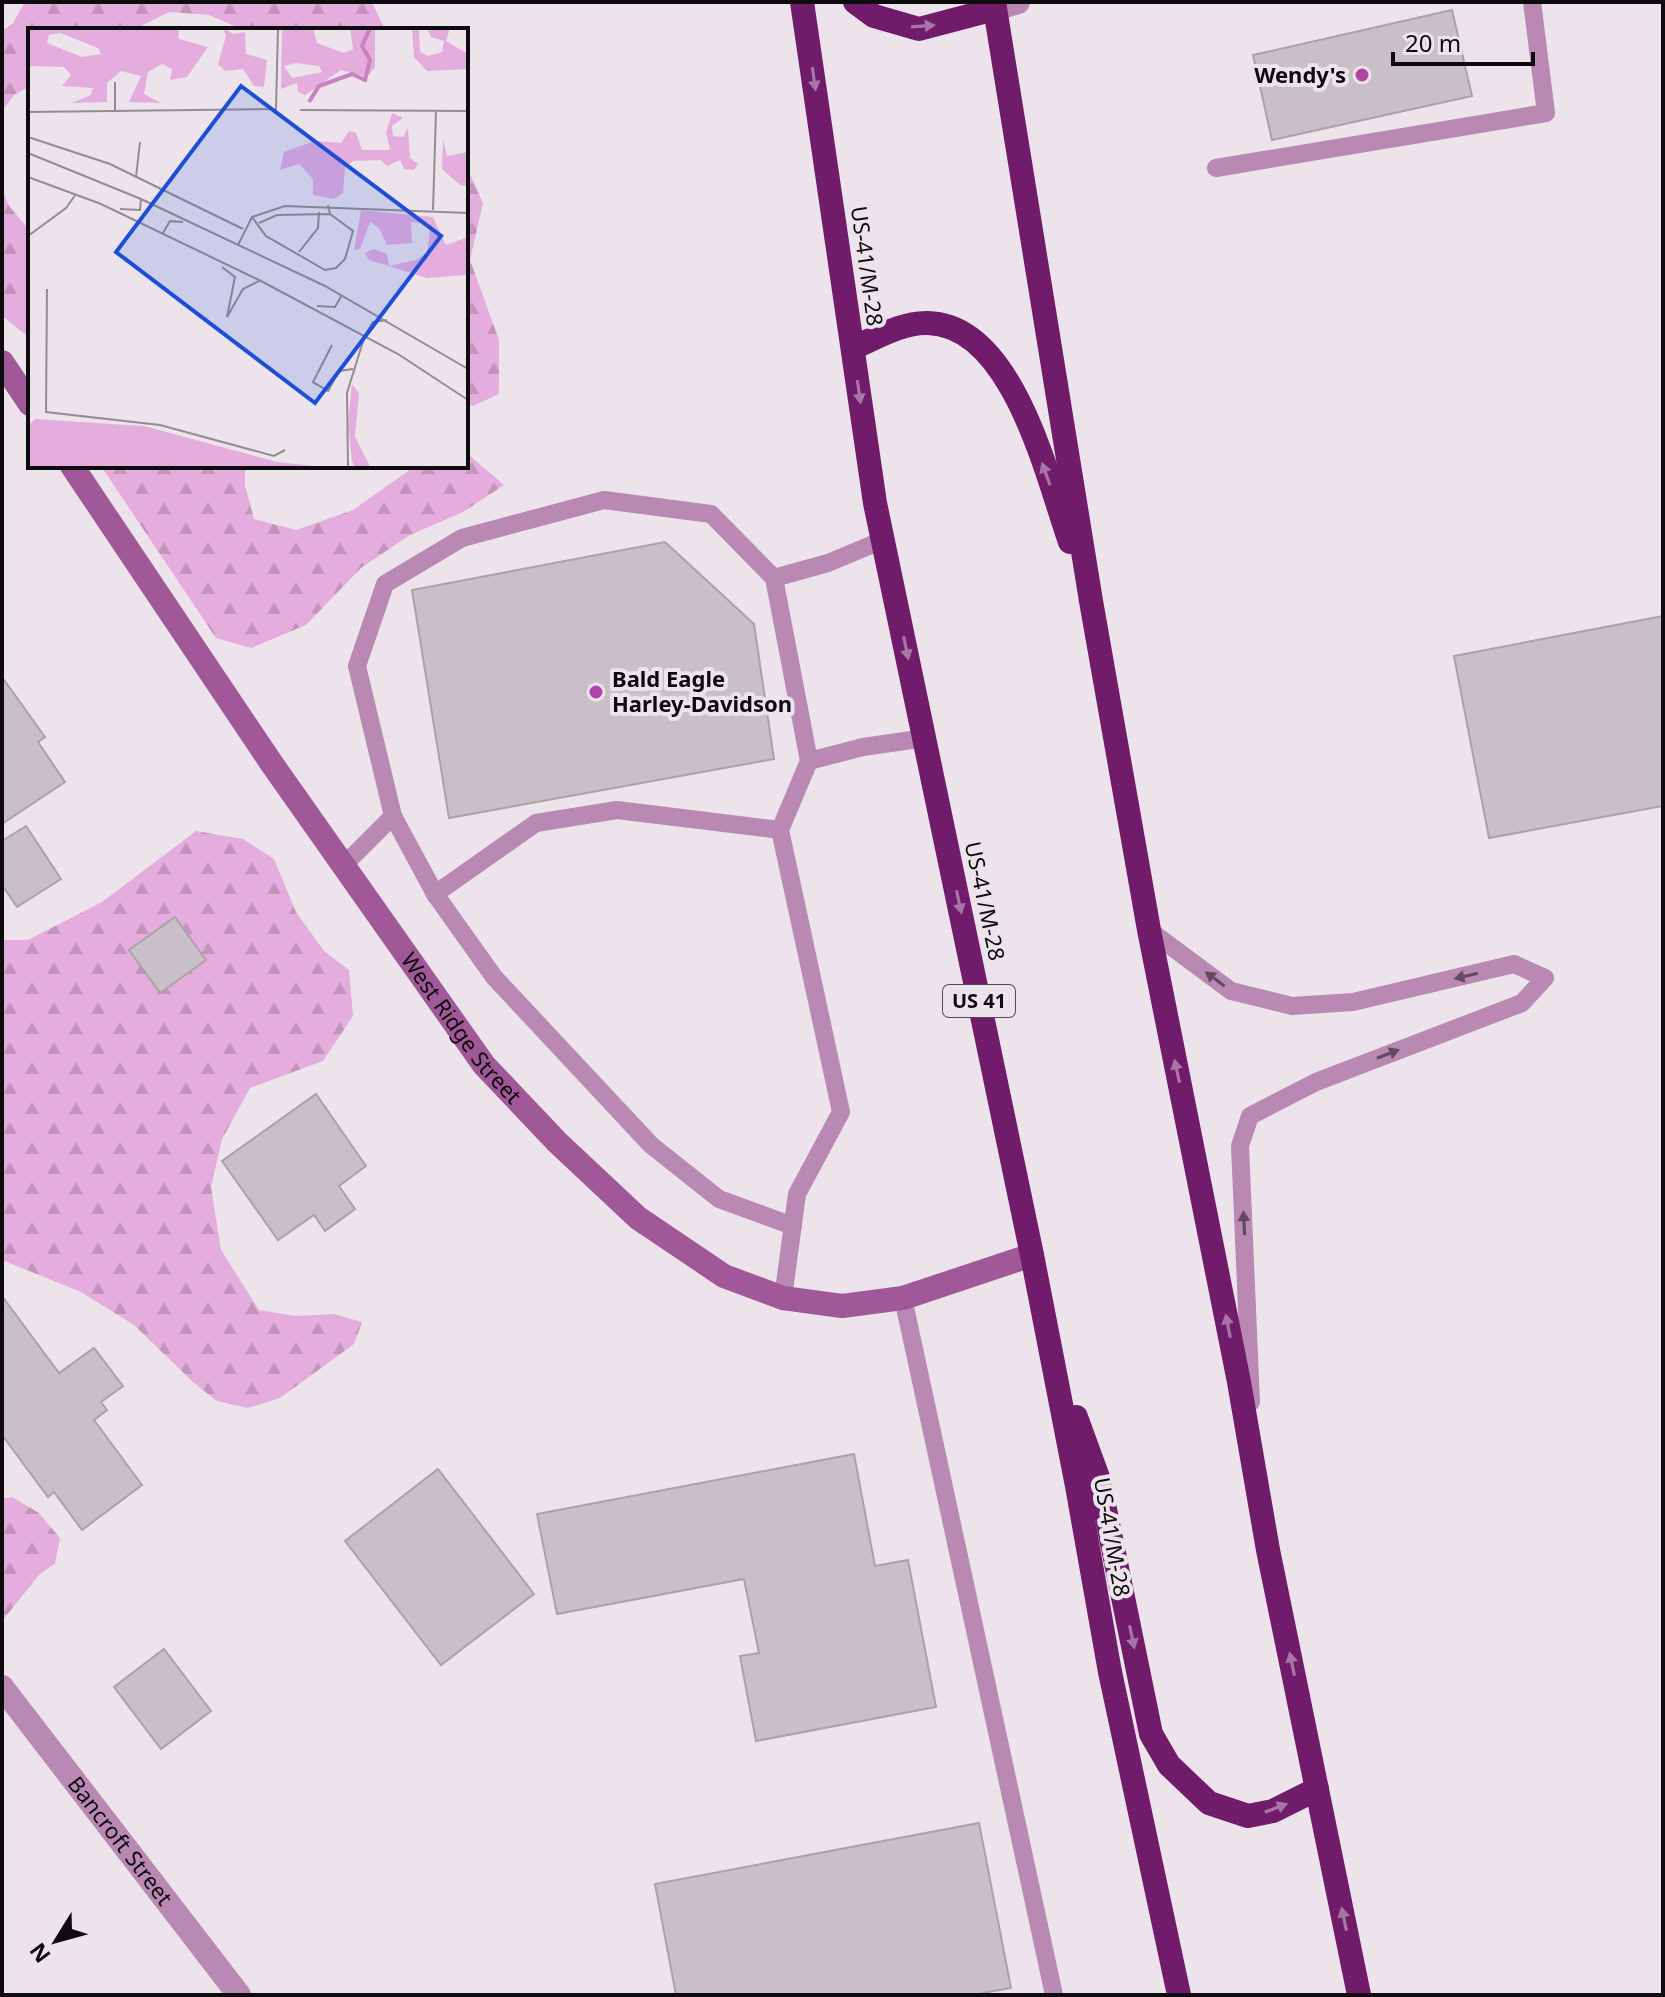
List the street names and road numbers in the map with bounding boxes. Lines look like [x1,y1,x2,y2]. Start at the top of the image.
street label: US-41/M-28 [845,204,891,328]
street label: US-41/M-28 [959,839,1013,963]
street label: West Ridge Street [395,946,529,1110]
road number: US 41 [943,985,1015,1017]
street label: US-41/M-28 [1088,1475,1138,1599]
street label: Bancroft Street [62,1769,180,1911]

